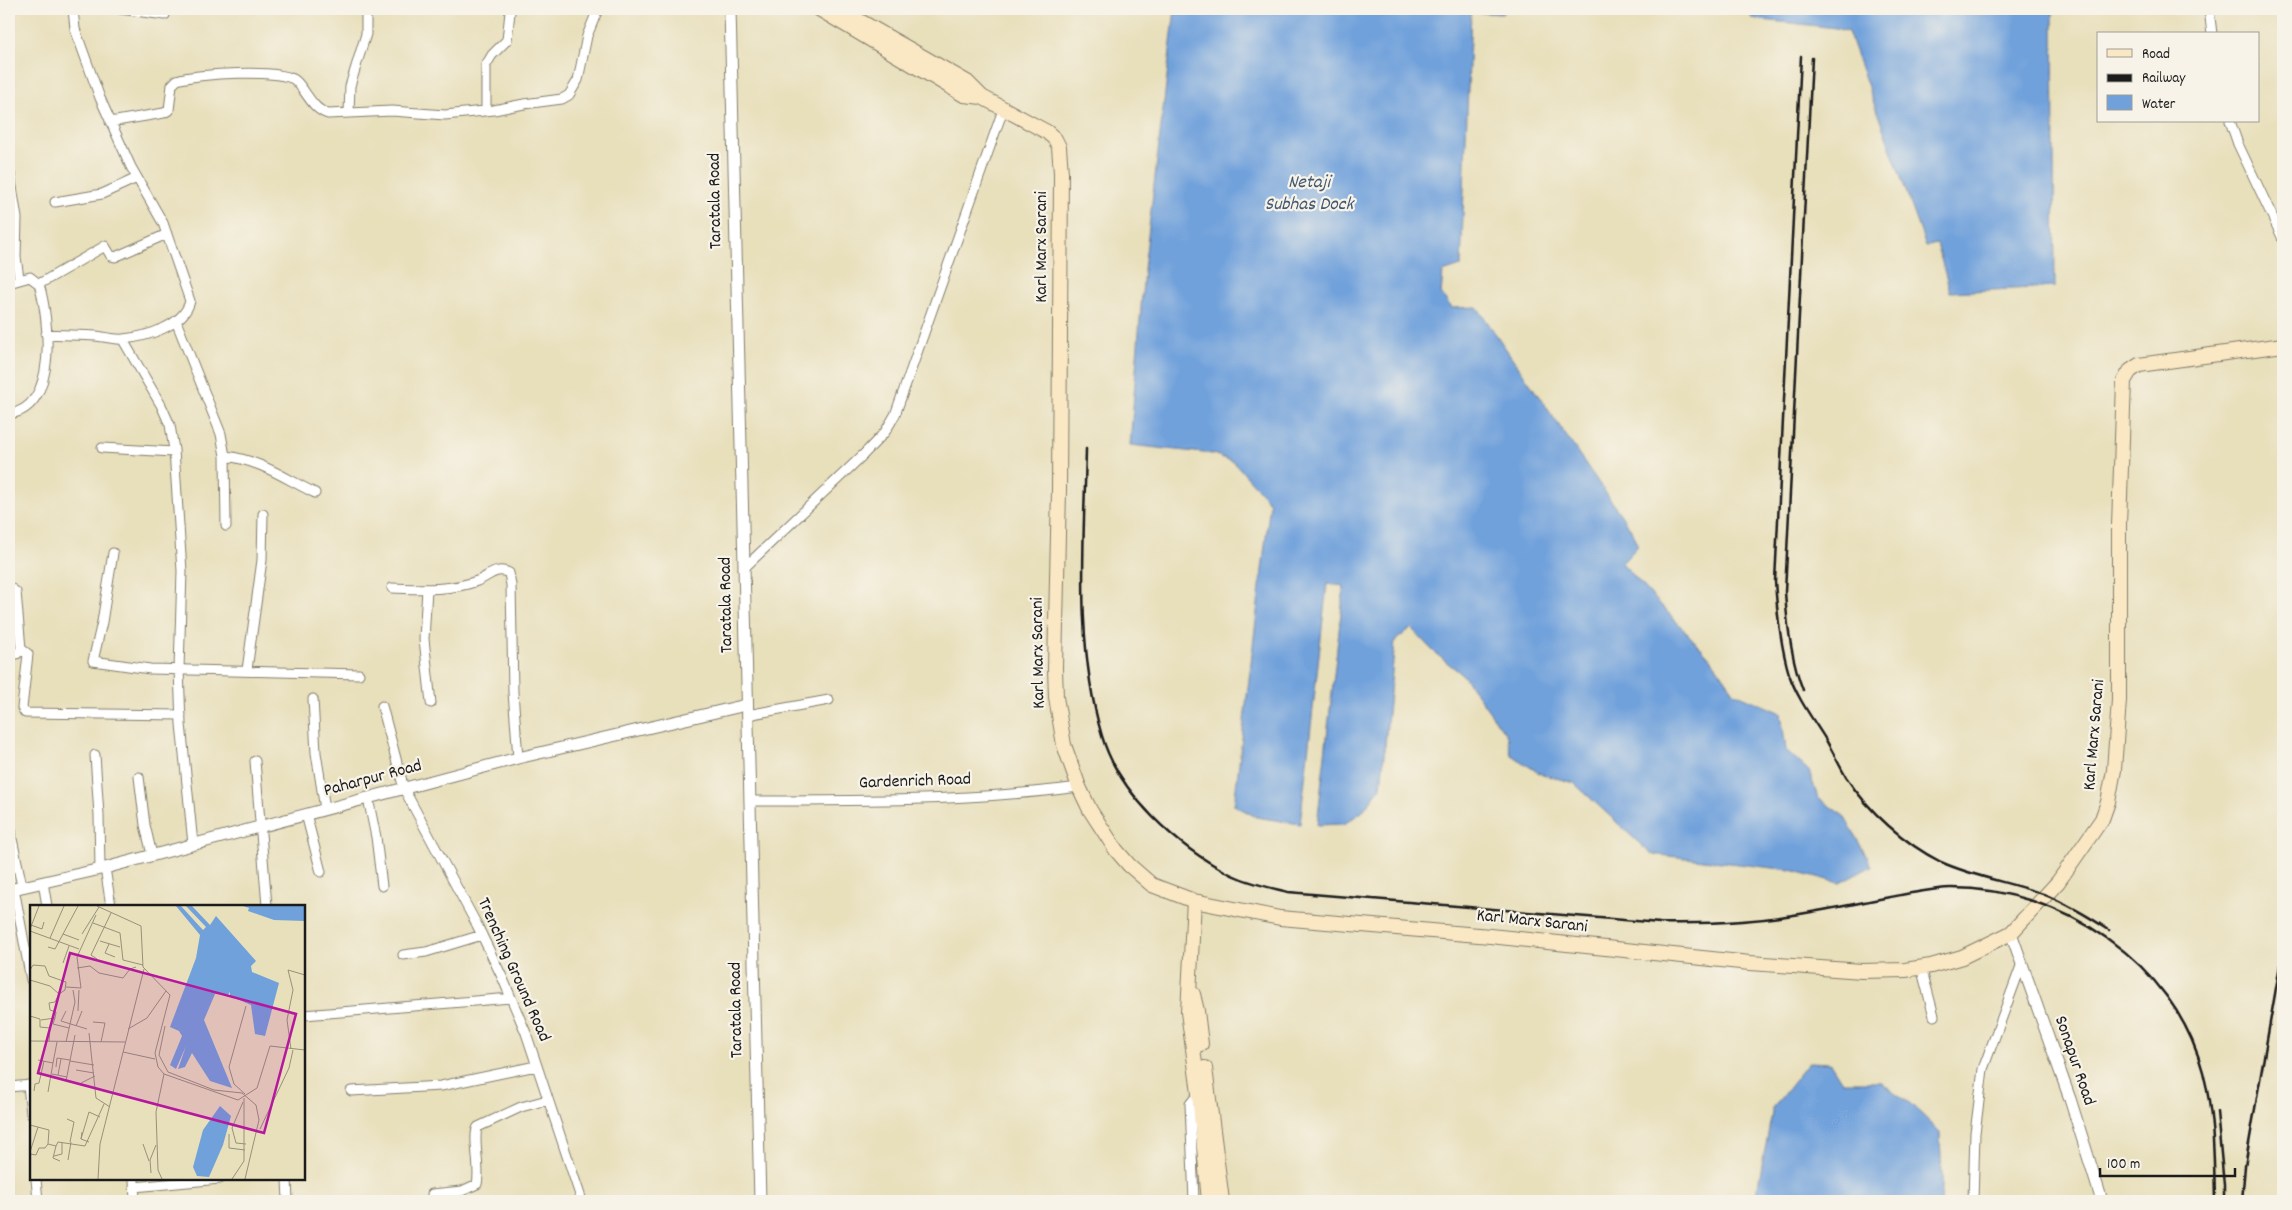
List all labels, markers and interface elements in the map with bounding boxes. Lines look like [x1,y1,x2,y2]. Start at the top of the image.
legend [2097,32,2260,122]
text: Road [2142,44,2170,66]
text: Railway [2142,68,2186,90]
text: Water [2142,94,2176,116]
street label: Taratala Road [703,153,729,249]
water label: Netaji Subhas Dock [1265,170,1355,219]
street label: Karl Marx Sarani [1030,191,1055,303]
street label: Taratala Road [714,557,740,653]
street label: Karl Marx Sarani [1026,597,1052,709]
street label: Karl Marx Sarani [2078,678,2112,792]
street label: Paharpur Road [321,754,425,804]
street label: Gardenrich Road [859,768,971,796]
street label: Trenching Ground Road [470,894,556,1046]
street label: Karl Marx Sarani [1475,904,1589,940]
inset map [30,905,305,1180]
street label: Taratala Road [724,962,750,1058]
street label: Sonapur Road [2047,1013,2101,1109]
scale bar [2100,1145,2234,1177]
text: 100 m [2107,1154,2140,1176]

